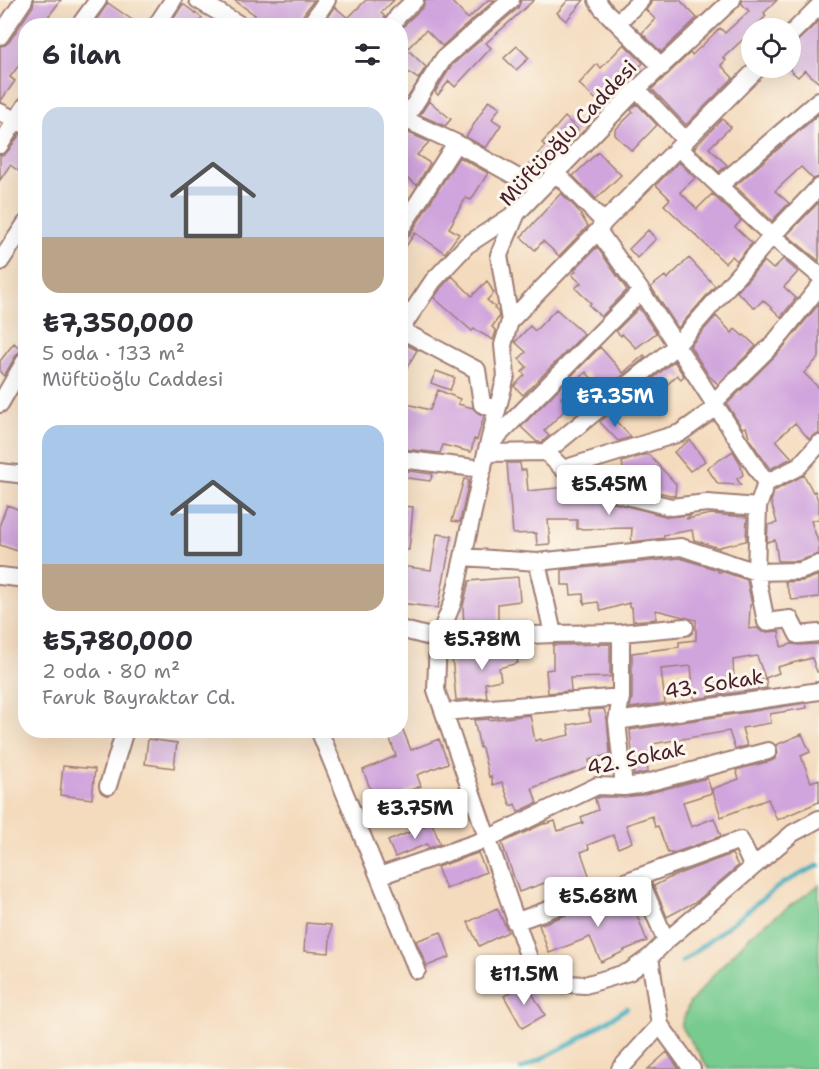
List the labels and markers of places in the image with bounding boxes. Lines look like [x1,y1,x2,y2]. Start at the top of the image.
pin: ₺7.35M [566,377,664,428]
pin: ₺5.45M [560,465,658,516]
pin: ₺5.78M [433,620,531,671]
pin: ₺3.75M [366,789,464,840]
pin: ₺5.68M [549,877,647,928]
pin: ₺11.5M [475,955,573,1006]

